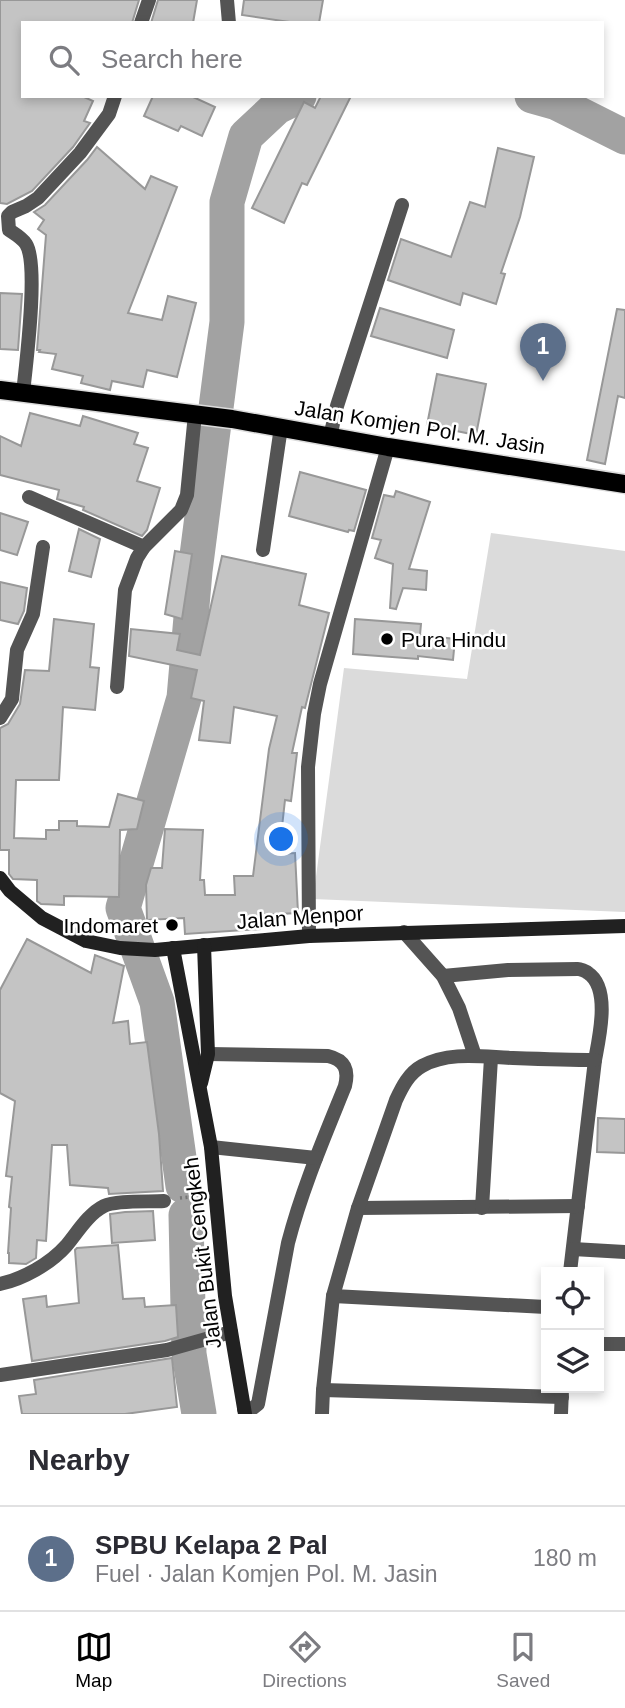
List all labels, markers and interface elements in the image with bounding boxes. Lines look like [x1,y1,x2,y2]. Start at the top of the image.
search box [21,21,604,98]
icon: search [45,41,83,79]
text: Search here [101,44,243,74]
pin: 1 [520,323,566,381]
street label: Jalan Komjen Pol. M. Jasin [293,396,547,458]
place label: Pura Hindu [401,628,506,651]
marker: Pura Hindu [379,631,395,647]
your location [264,822,298,856]
street label: Jalan Menpor [236,901,364,933]
place label: Indomaret [63,914,158,937]
marker: Indomaret [164,917,180,933]
street label: Jalan Bukit Cengkeh [179,1156,225,1350]
map controls [541,1267,604,1393]
button: locate [541,1267,604,1330]
button: layers [541,1330,604,1393]
text: Nearby [28,1443,130,1476]
text: SPBU Kelapa 2 Pal [95,1530,328,1560]
text: 1 [45,1545,57,1571]
text: 180 m [533,1545,597,1571]
text: Fuel · Jalan Komjen Pol. M. Jasin [95,1561,438,1587]
tab: Map [75,1628,113,1692]
tab: Directions [262,1628,347,1692]
tab: Saved [496,1628,550,1692]

